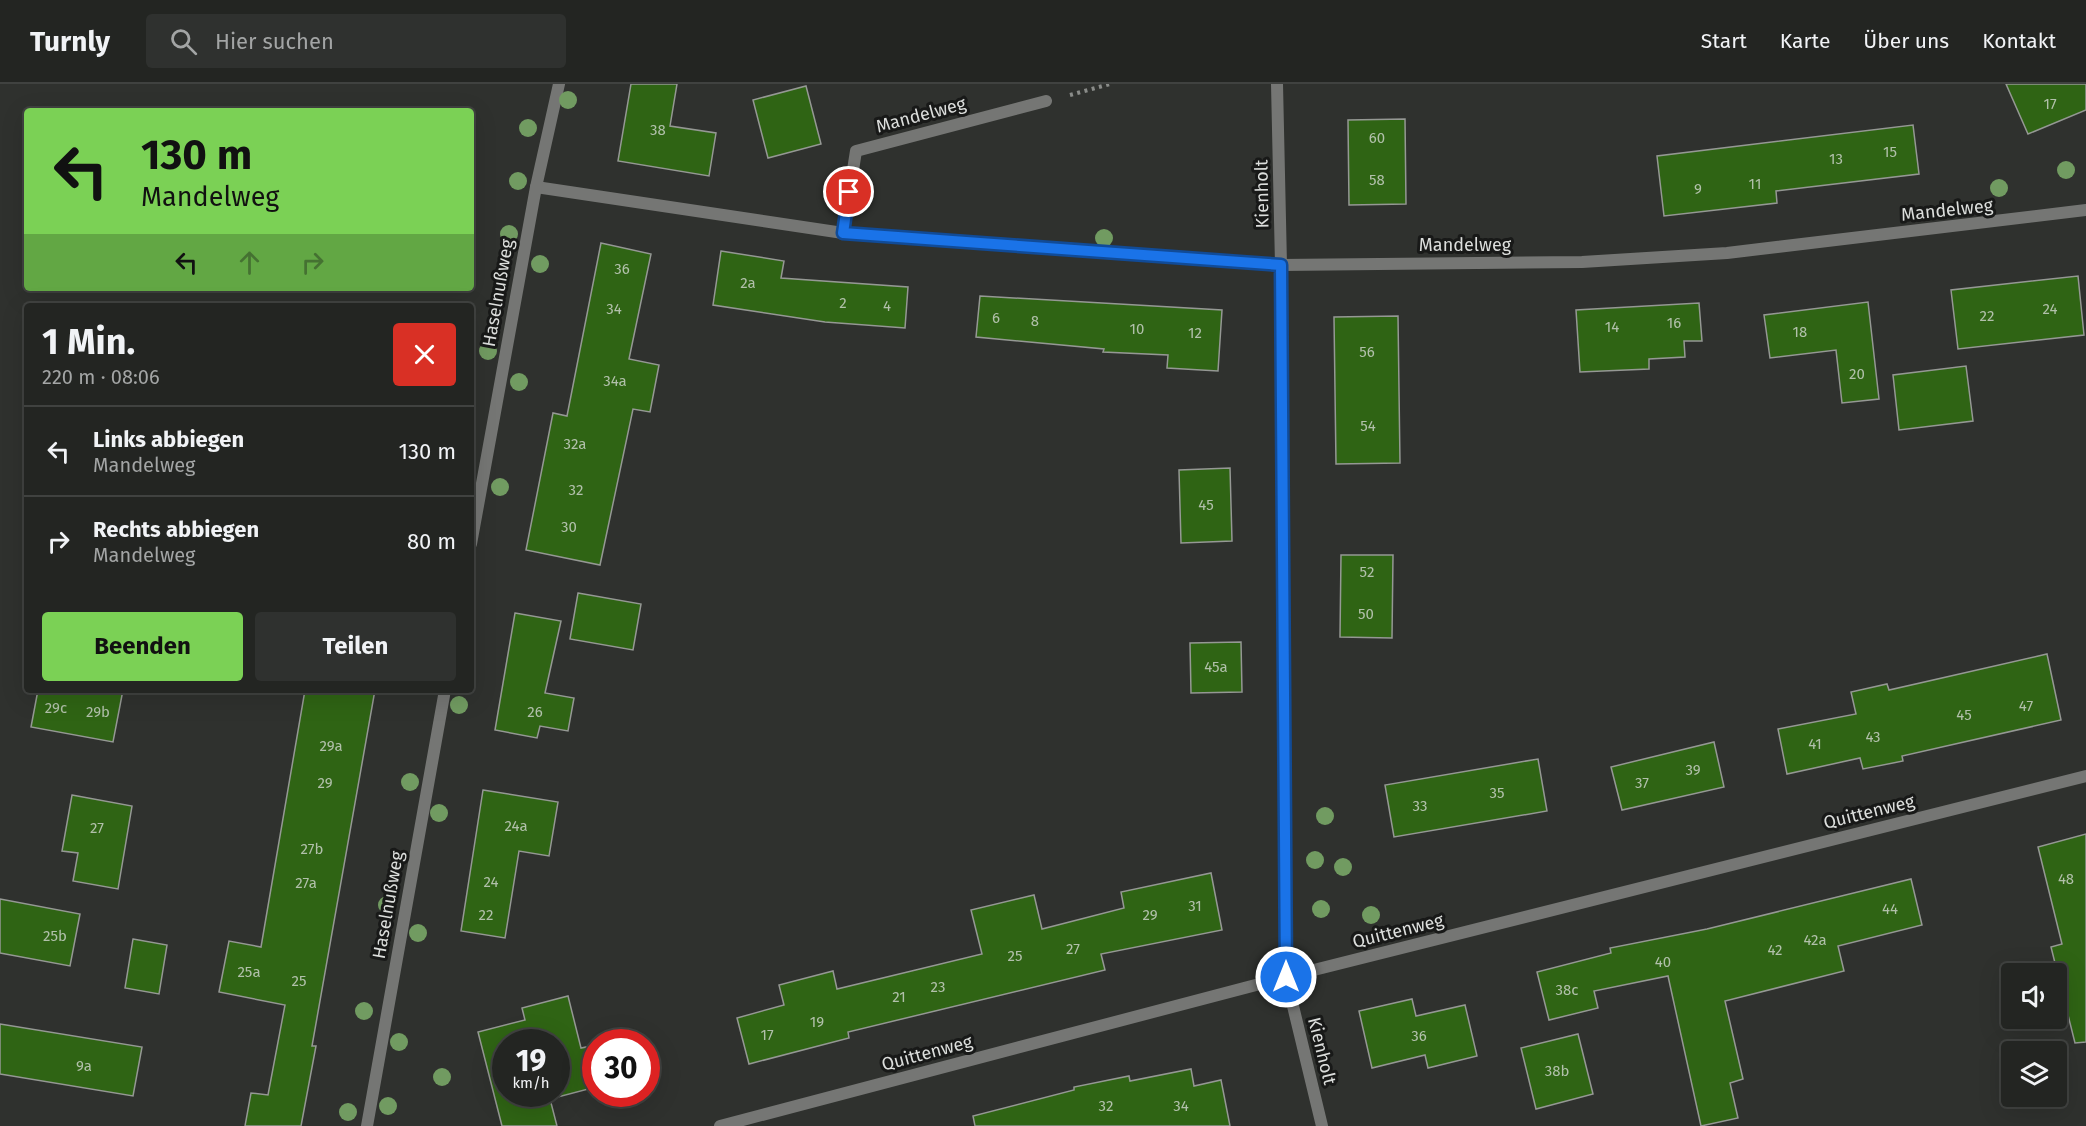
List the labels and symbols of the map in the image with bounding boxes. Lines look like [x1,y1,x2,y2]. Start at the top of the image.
street label: Mandelweg [874,92,969,138]
house number: 17 [2043,95,2057,113]
house number: 38 [650,121,666,139]
house number: 60 [1369,129,1385,147]
house number: 15 [1883,143,1897,161]
house number: 13 [1829,150,1843,168]
street label: Kienholt [1250,159,1274,229]
pin [823,166,874,217]
house number: 58 [1369,171,1385,189]
house number: 11 [1749,175,1761,193]
house number: 9 [1694,180,1702,198]
street label: Mandelweg [1900,194,1995,226]
street label: Mandelweg [1419,234,1512,256]
street label: Haselnußweg [478,237,518,349]
house number: 36 [614,260,630,278]
house number: 2a [740,274,756,292]
house number: 2 [839,294,847,312]
house number: 4 [883,297,891,315]
house number: 34 [606,300,622,318]
house number: 24 [2042,300,2058,318]
house number: 22 [1980,307,1994,325]
house number: 6 [992,309,1000,327]
house number: 8 [1031,312,1039,330]
house number: 16 [1667,314,1681,332]
house number: 14 [1605,318,1619,336]
house number: 10 [1130,320,1144,338]
house number: 18 [1793,323,1807,341]
house number: 12 [1188,324,1202,342]
house number: 56 [1359,343,1375,361]
house number: 20 [1849,365,1865,383]
house number: 34a [603,372,627,390]
house number: 54 [1360,417,1376,435]
house number: 32a [564,435,586,453]
house number: 32 [569,481,583,499]
house number: 45 [1198,496,1214,514]
house number: 30 [561,518,577,536]
house number: 52 [1360,563,1374,581]
house number: 50 [1358,605,1374,623]
house number: 45a [1204,658,1228,676]
house number: 47 [2019,697,2033,715]
house number: 29c [45,699,67,717]
house number: 29b [86,703,110,721]
house number: 26 [527,703,543,721]
house number: 45 [1956,706,1972,724]
house number: 43 [1865,728,1881,746]
house number: 41 [1808,735,1822,753]
house number: 29a [319,737,343,755]
house number: 39 [1685,761,1701,779]
house number: 29 [317,774,333,792]
house number: 37 [1635,774,1649,792]
house number: 35 [1489,784,1505,802]
street label: Quittenweg [1821,790,1917,834]
house number: 33 [1413,797,1427,815]
house number: 24a [504,817,528,835]
house number: 27 [90,819,104,837]
house number: 27b [301,840,323,858]
street label: Haselnußweg [368,849,408,961]
house number: 48 [2058,870,2074,888]
house number: 24 [483,873,499,891]
house number: 27a [295,874,317,892]
house number: 31 [1188,897,1202,915]
house number: 44 [1882,900,1898,918]
house number: 22 [479,906,493,924]
house number: 29 [1142,906,1158,924]
street label: Quittenweg [1350,909,1446,953]
house number: 25b [43,927,67,945]
house number: 42a [1803,931,1827,949]
house number: 27 [1066,940,1080,958]
house number: 42 [1767,941,1783,959]
position arrow [1254,945,1318,1009]
house number: 25 [1008,947,1022,965]
house number: 40 [1655,953,1671,971]
house number: 25a [237,963,261,981]
house number: 25 [292,972,306,990]
house number: 23 [931,978,945,996]
house number: 38c [1556,981,1578,999]
house number: 21 [892,988,906,1006]
house number: 19 [810,1013,824,1031]
street label: Kienholt [1303,1015,1341,1088]
house number: 17 [760,1026,774,1044]
house number: 36 [1411,1027,1427,1045]
speed limit sign: 30 [582,1029,660,1107]
street label: Quittenweg [879,1030,975,1076]
house number: 9a [76,1057,92,1075]
house number: 38b [1545,1062,1569,1080]
house number: 32 [1099,1097,1113,1115]
house number: 34 [1173,1097,1189,1115]

